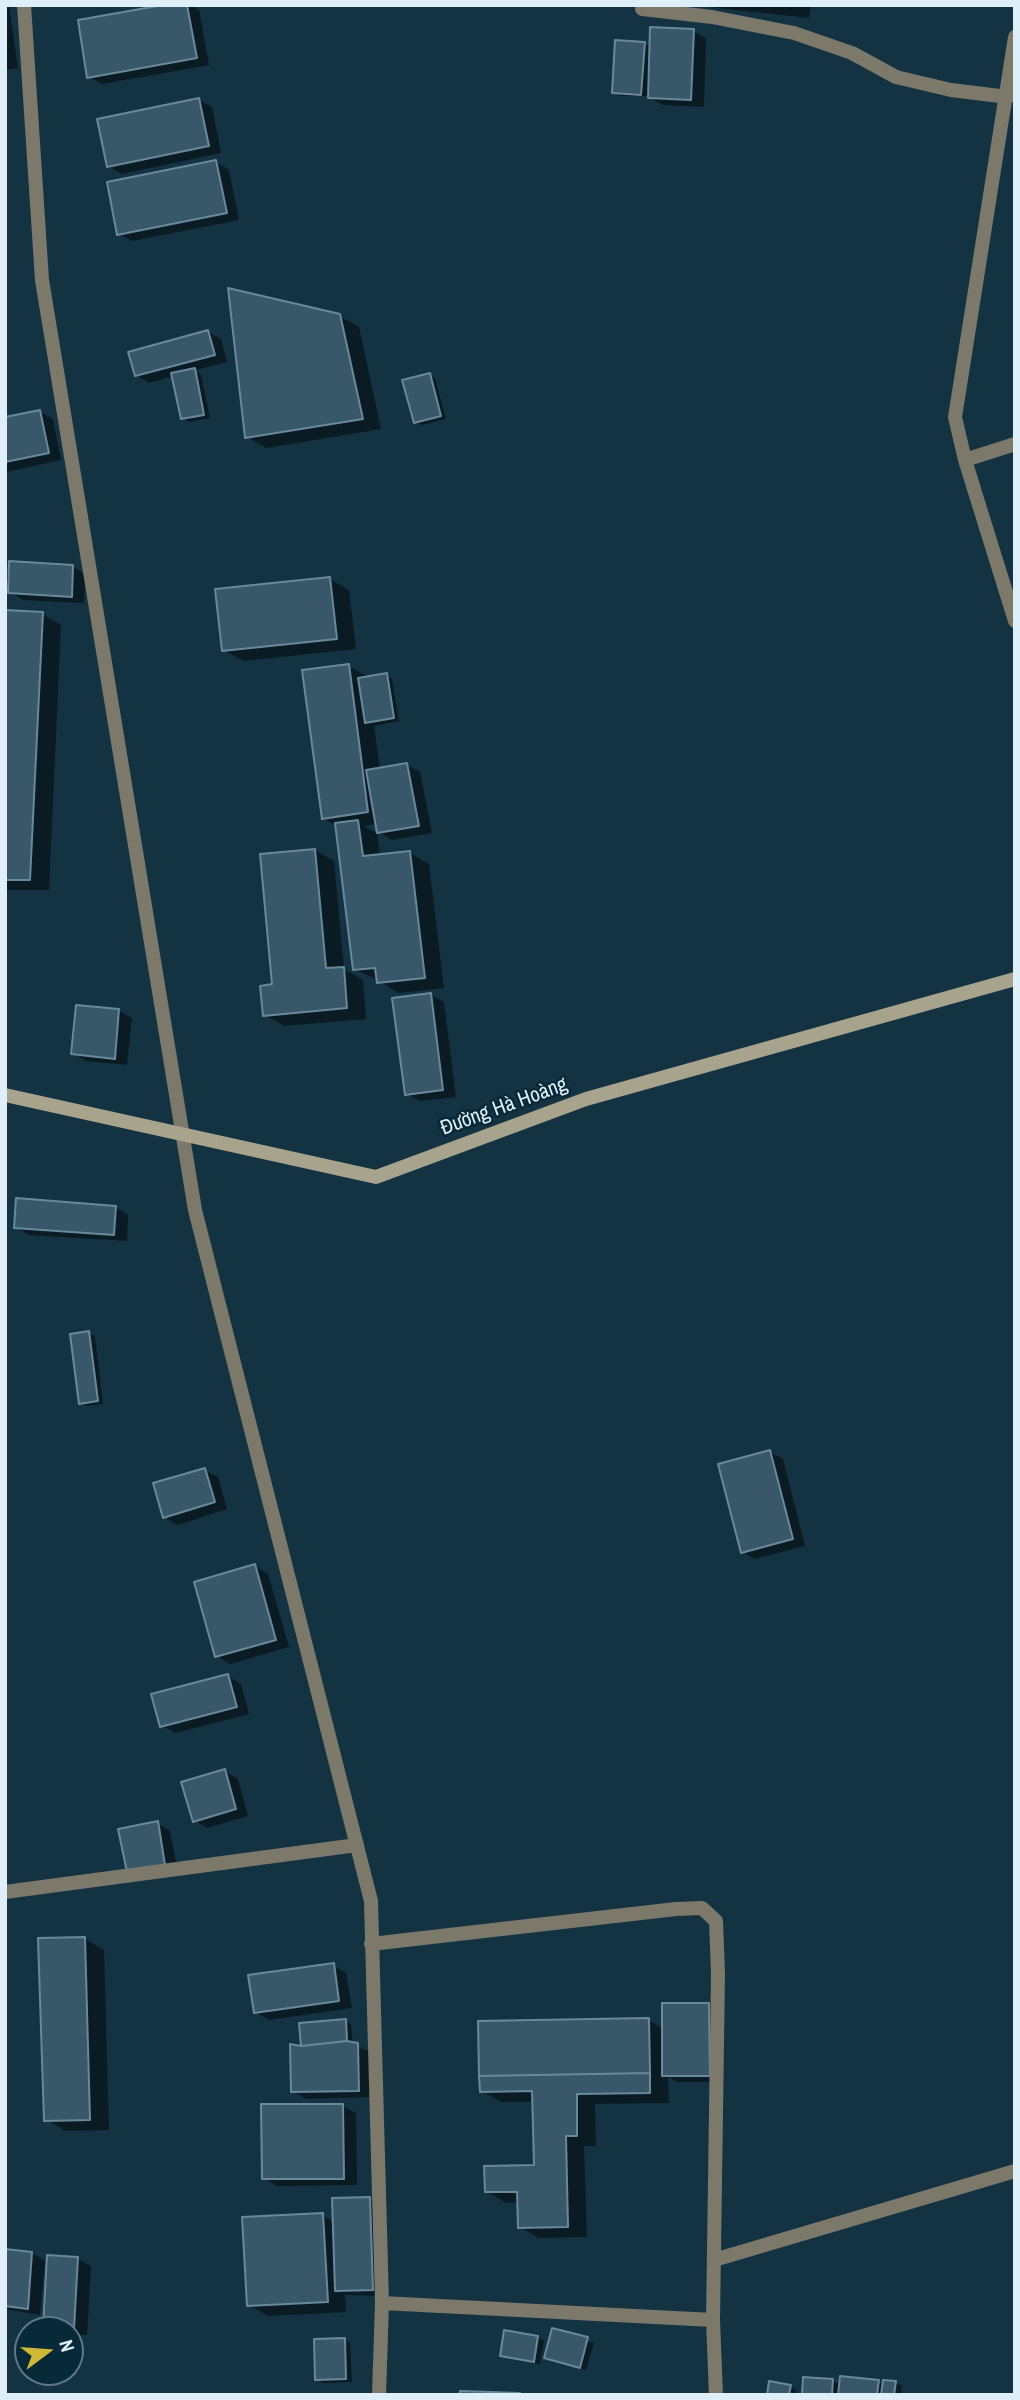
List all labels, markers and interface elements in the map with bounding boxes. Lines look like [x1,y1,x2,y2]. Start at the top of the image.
street label: Đường Hà Hoàng [437,1072,571,1142]
north arrow [14,2316,84,2386]
text: N [53,2337,81,2355]

